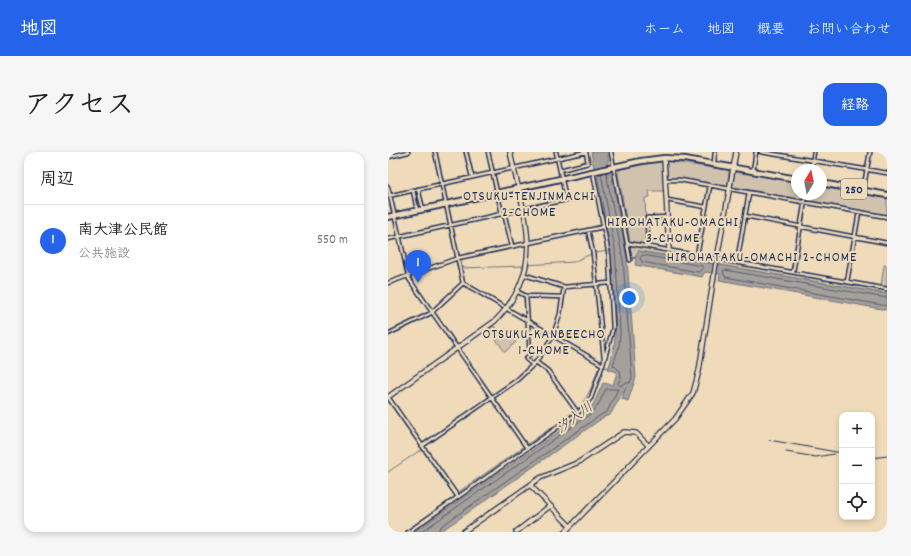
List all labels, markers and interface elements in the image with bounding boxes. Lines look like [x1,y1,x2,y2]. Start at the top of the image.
text: 地図 [20,17,58,44]
text: ホーム [644,20,685,40]
text: 地図 [707,20,735,40]
text: 概要 [757,20,785,40]
text: お問い合わせ [807,20,891,40]
button: 経路 [823,83,887,126]
text: アクセス [24,88,134,128]
north arrow [791,164,827,200]
text: 周辺 [40,169,74,193]
road number: 250 [841,179,867,199]
district label: OTSUKU-TENJINMACHI 2-CHOME [463,187,595,223]
district label: HIROHATAKU-OMACHI 3-CHOME [607,213,739,249]
text: 南大津公民館 [78,220,168,242]
text: 1 [52,231,54,250]
text: 550 m [317,231,348,250]
text: 公共施設 [78,245,130,264]
district label: HIROHATAKU-OMACHI 2-CHOME [667,248,857,268]
pin: 1 [405,250,431,283]
your location [619,288,639,308]
district label: OTSUKU-KANBEECHO 1-CHOME [482,325,606,361]
water label: 汐入川 [552,398,598,439]
map controls [839,412,875,520]
button: + [839,412,875,448]
button: − [839,448,875,484]
button: locate [839,484,875,520]

